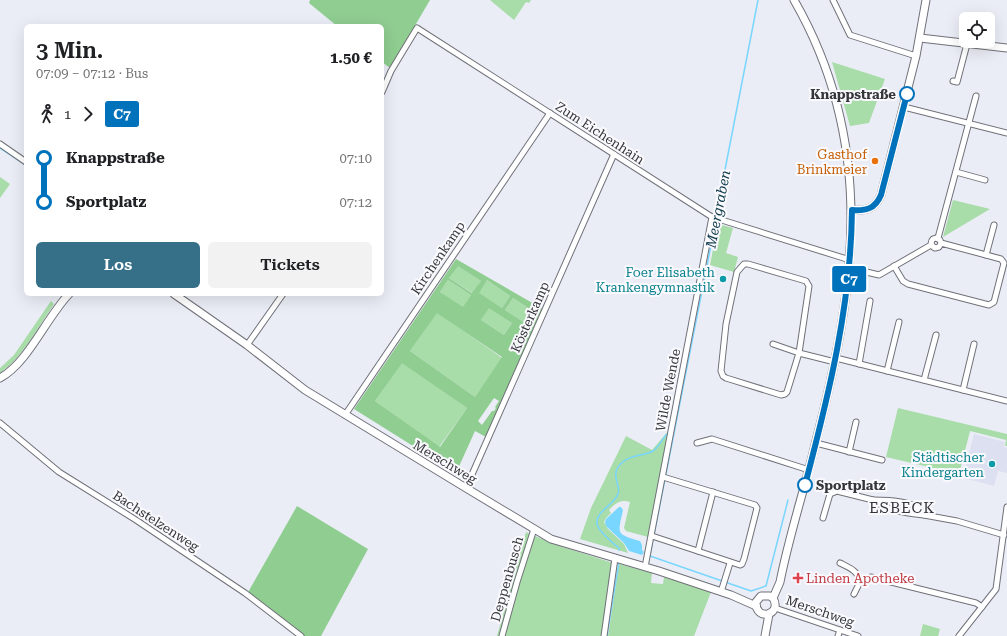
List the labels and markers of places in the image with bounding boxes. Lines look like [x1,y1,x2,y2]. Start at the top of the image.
marker: Knappstraße [899,86,915,102]
place label: Knappstraße [810,87,896,102]
place label: Gasthof Brinkmeier [797,147,868,177]
marker: Gasthof Brinkmeier [870,156,880,166]
place label: Foer Elisabeth Krankengymnastik [596,265,716,295]
marker: Foer Elisabeth Krankengymnastik [718,274,728,284]
place label: Städtischer Kindergarten [901,450,985,480]
marker: Städtischer Kindergarten [987,459,997,469]
marker: Sportplatz [797,477,813,493]
place label: Sportplatz [816,478,886,493]
place label: Linden Apotheke [806,571,914,586]
marker: Linden Apotheke [793,573,803,583]

